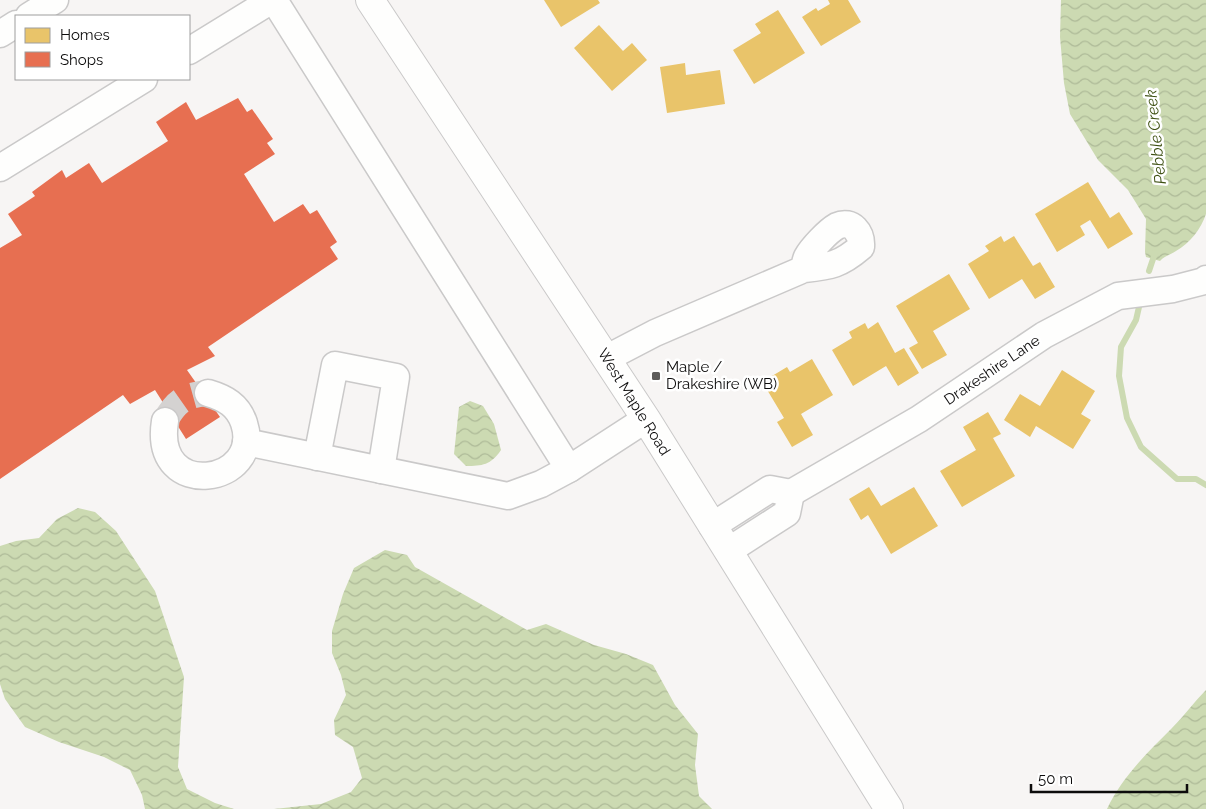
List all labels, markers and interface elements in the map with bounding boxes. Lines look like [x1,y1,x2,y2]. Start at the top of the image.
legend [15,15,190,80]
text: Homes [60,26,110,44]
text: Shops [60,51,103,69]
water label: Pebble Creek [1141,88,1170,185]
street label: Drakeshire Lane [941,331,1044,409]
street label: West Maple Road [594,345,674,459]
place label: Maple / Drakeshire (WB) [666,358,777,393]
marker: Maple / Drakeshire (WB) [650,370,662,382]
scale bar [1031,762,1187,794]
text: 50 m [1038,770,1073,788]

